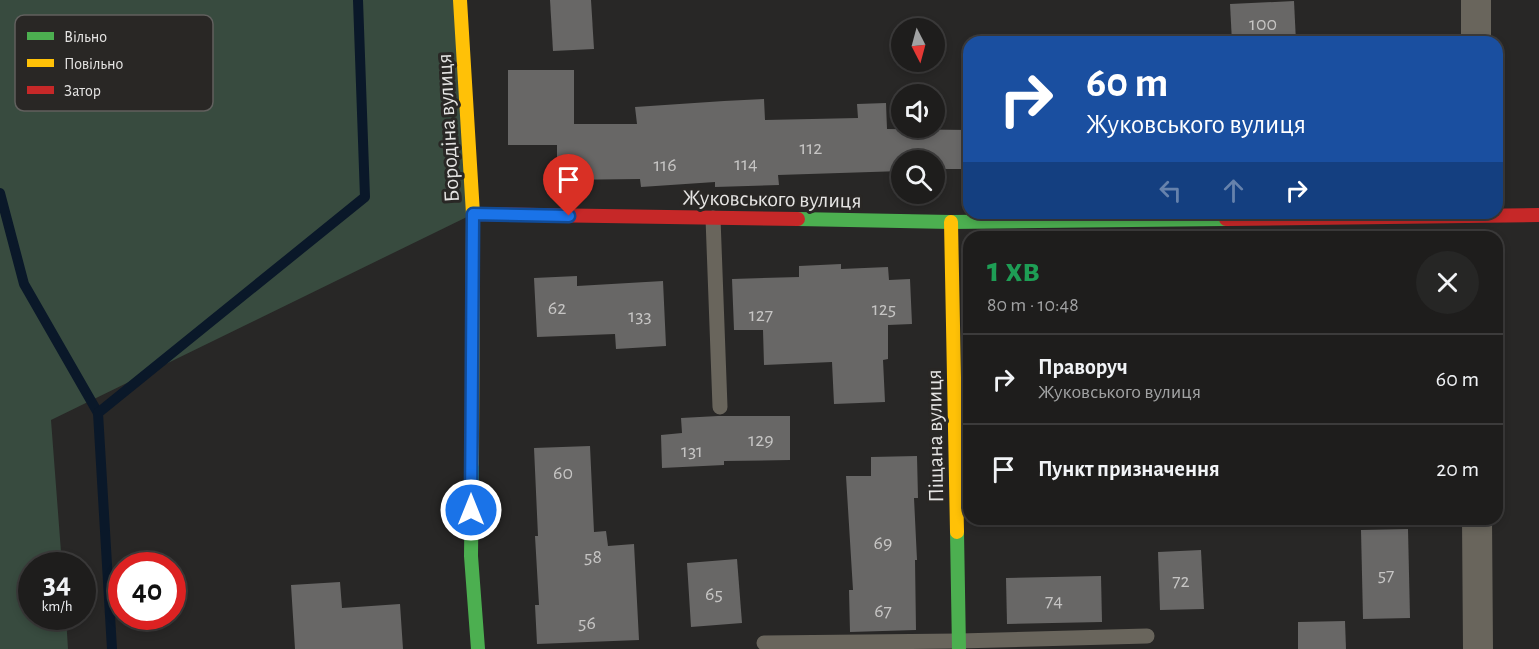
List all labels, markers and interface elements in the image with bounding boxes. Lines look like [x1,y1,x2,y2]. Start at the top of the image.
house number: 100 [1249,14,1277,34]
legend [15,15,213,111]
north arrow [891,18,945,72]
map controls [891,18,945,204]
text: Вільно [64,29,107,45]
street label: Бородіна вулиця [433,53,463,203]
text: Повільно [64,56,123,72]
icon: right [987,60,1065,138]
text: 60 m [1086,62,1168,104]
text: Затор [64,83,101,99]
button: sound [891,84,945,138]
text: Жуковського вулиця [1086,111,1306,138]
house number: 112 [800,138,822,158]
button: search [891,150,945,204]
pin [543,154,594,216]
house number: 114 [734,154,758,174]
house number: 116 [653,155,677,175]
icon: arrive [552,163,585,196]
icon: left [1154,174,1187,207]
icon: ahead [1217,174,1250,207]
icon: right [1280,174,1313,207]
street label: Жуковського вулиця [682,186,862,212]
button: close [1416,251,1479,314]
text: 1 хв [987,252,1040,288]
text: 80 m · 10:48 [987,295,1079,315]
house number: 62 [548,298,566,318]
house number: 125 [872,299,896,319]
house number: 127 [749,305,773,325]
house number: 133 [628,306,652,326]
text: Праворуч [1038,356,1128,378]
icon: right [987,363,1020,396]
text: 60 m [1436,368,1479,390]
street label: Піщана вулиця [923,369,947,503]
text: Жуковського вулиця [1038,382,1201,402]
house number: 129 [748,430,774,450]
house number: 131 [681,441,703,461]
icon: arrive [987,453,1020,486]
text: Пункт призначення [1038,458,1220,480]
text: 20 m [1436,458,1479,480]
house number: 60 [553,463,573,483]
position arrow [439,478,503,542]
house number: 69 [874,533,892,553]
house number: 58 [584,547,602,567]
speed limit sign: 40 [108,552,186,630]
house number: 57 [1378,565,1394,585]
text: 34 [43,569,71,599]
house number: 72 [1172,571,1190,591]
house number: 65 [705,584,723,604]
house number: 74 [1045,591,1063,611]
text: km/h [42,599,72,614]
house number: 67 [874,601,892,621]
house number: 56 [578,613,596,633]

